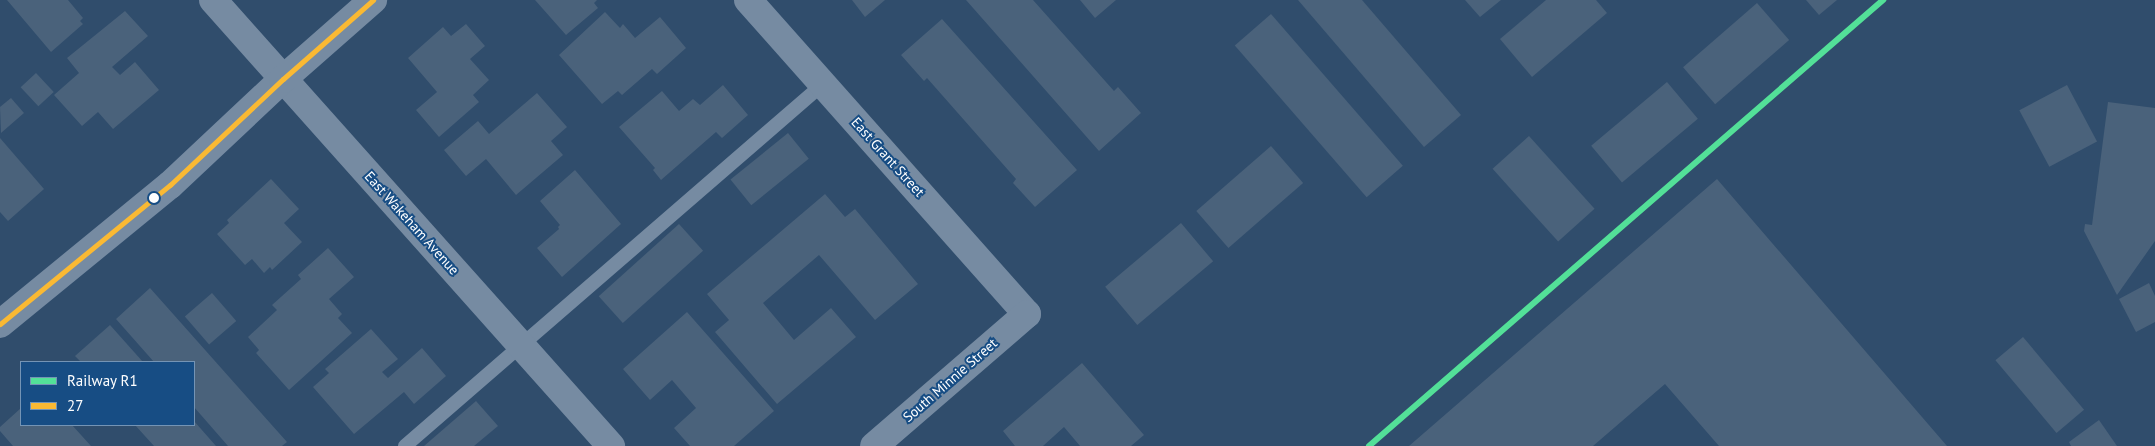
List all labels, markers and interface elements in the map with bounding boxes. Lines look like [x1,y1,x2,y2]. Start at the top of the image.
street label: East Grant Street [848,114,928,200]
street label: East Wakeham Avenue [361,168,463,278]
unlabelled marker [149,193,159,203]
street label: South Minnie Street [900,335,1000,425]
legend [20,361,195,426]
text: Railway R1 [67,371,138,390]
text: 27 [67,396,83,415]

